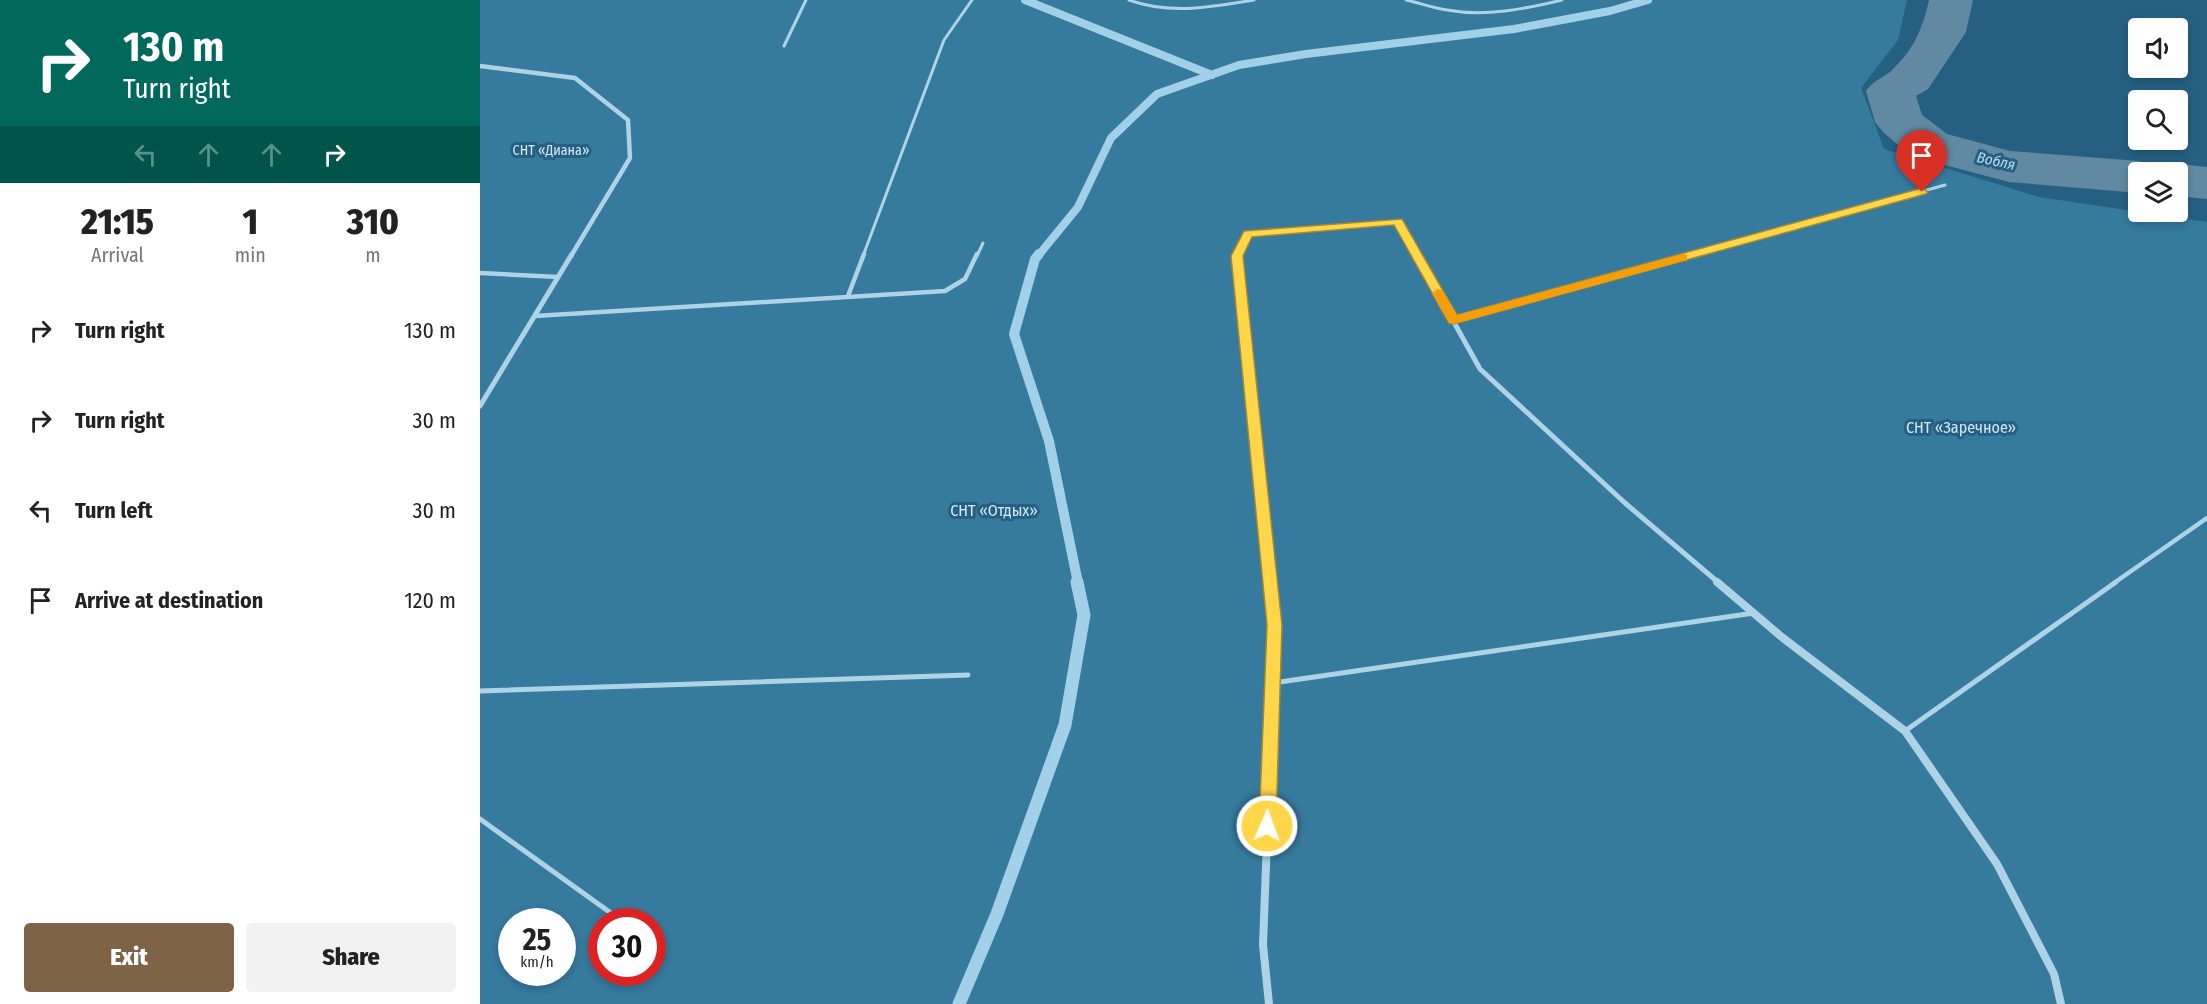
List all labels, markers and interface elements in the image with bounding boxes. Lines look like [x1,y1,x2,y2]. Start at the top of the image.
map controls [2128,18,2188,222]
button: sound [2128,18,2188,78]
text: 130 m [123,22,224,72]
icon: right [24,24,102,102]
text: Turn right [123,73,231,105]
button: search [2128,90,2188,150]
pin [1896,130,1947,192]
icon: left [129,138,162,171]
icon: ahead [192,138,225,171]
icon: ahead [255,138,288,171]
icon: right [318,138,351,171]
icon: arrive [1905,139,1938,172]
park label: СНТ «Диана» [513,142,589,159]
water label: Вобля [1975,148,2017,174]
button: layers [2128,162,2188,222]
text: 21:15 [81,200,154,244]
text: 1 [242,200,258,244]
text: 310 [347,200,399,244]
text: Arrival [91,243,144,267]
text: min [235,243,266,267]
text: m [365,243,381,267]
icon: right [24,314,57,347]
text: Turn right [75,317,164,344]
text: 130 m [404,317,456,344]
icon: right [24,404,57,437]
text: Turn right [75,407,164,434]
text: 30 m [413,407,456,434]
park label: СНТ «Заречное» [1906,418,2016,437]
icon: left [24,494,57,527]
text: Turn left [75,497,153,524]
text: 30 m [413,497,456,524]
park label: СНТ «Отдых» [950,501,1038,520]
icon: arrive [24,584,57,617]
text: Arrive at destination [75,587,263,614]
text: 120 m [404,587,456,614]
position arrow [1235,794,1299,858]
speed limit sign: 30 [588,908,666,986]
text: 25 [523,922,551,958]
button: Exit [24,923,234,992]
button: Share [246,923,456,992]
text: km/h [520,953,554,971]

